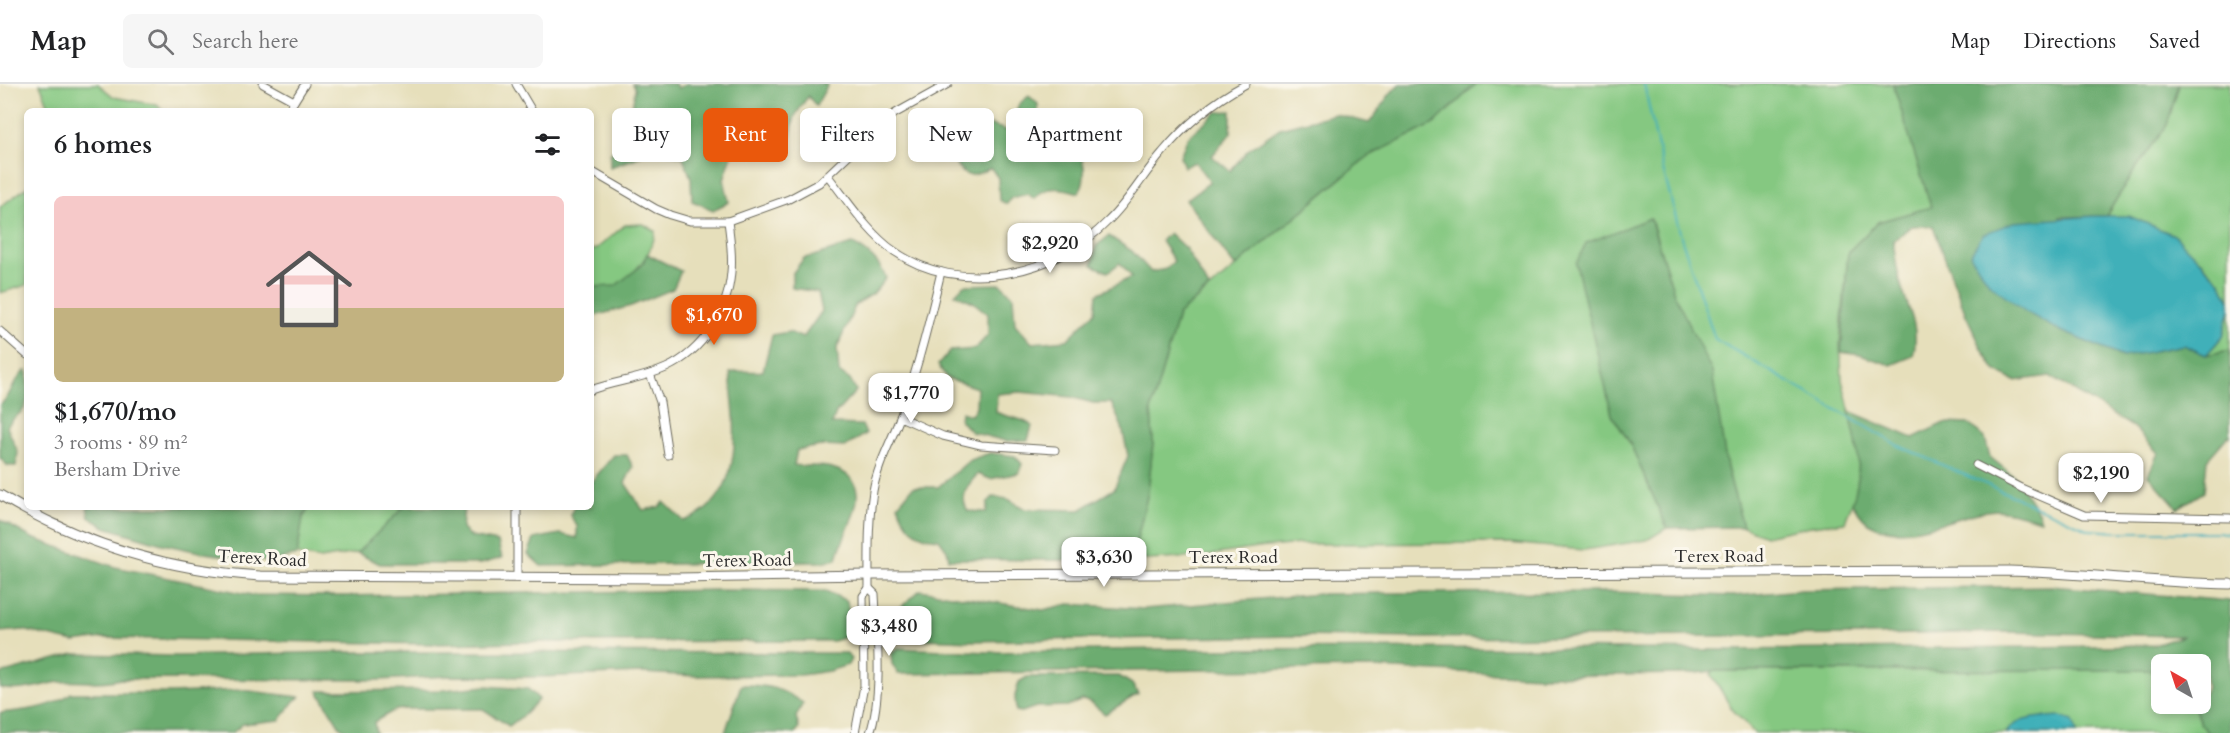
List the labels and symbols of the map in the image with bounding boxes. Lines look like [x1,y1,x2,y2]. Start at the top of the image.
pin: $2,920 [1001,223,1099,274]
pin: $1,670 [665,295,763,346]
pin: $1,770 [862,373,960,424]
pin: $2,190 [2052,453,2150,504]
pin: $3,630 [1055,537,1153,588]
street label: Terex Road [217,544,308,573]
street label: Terex Road [1674,544,1764,569]
street label: Terex Road [1188,545,1278,570]
street label: Terex Road [702,547,792,574]
pin: $3,480 [840,606,938,657]
north arrow [2151,654,2211,714]

